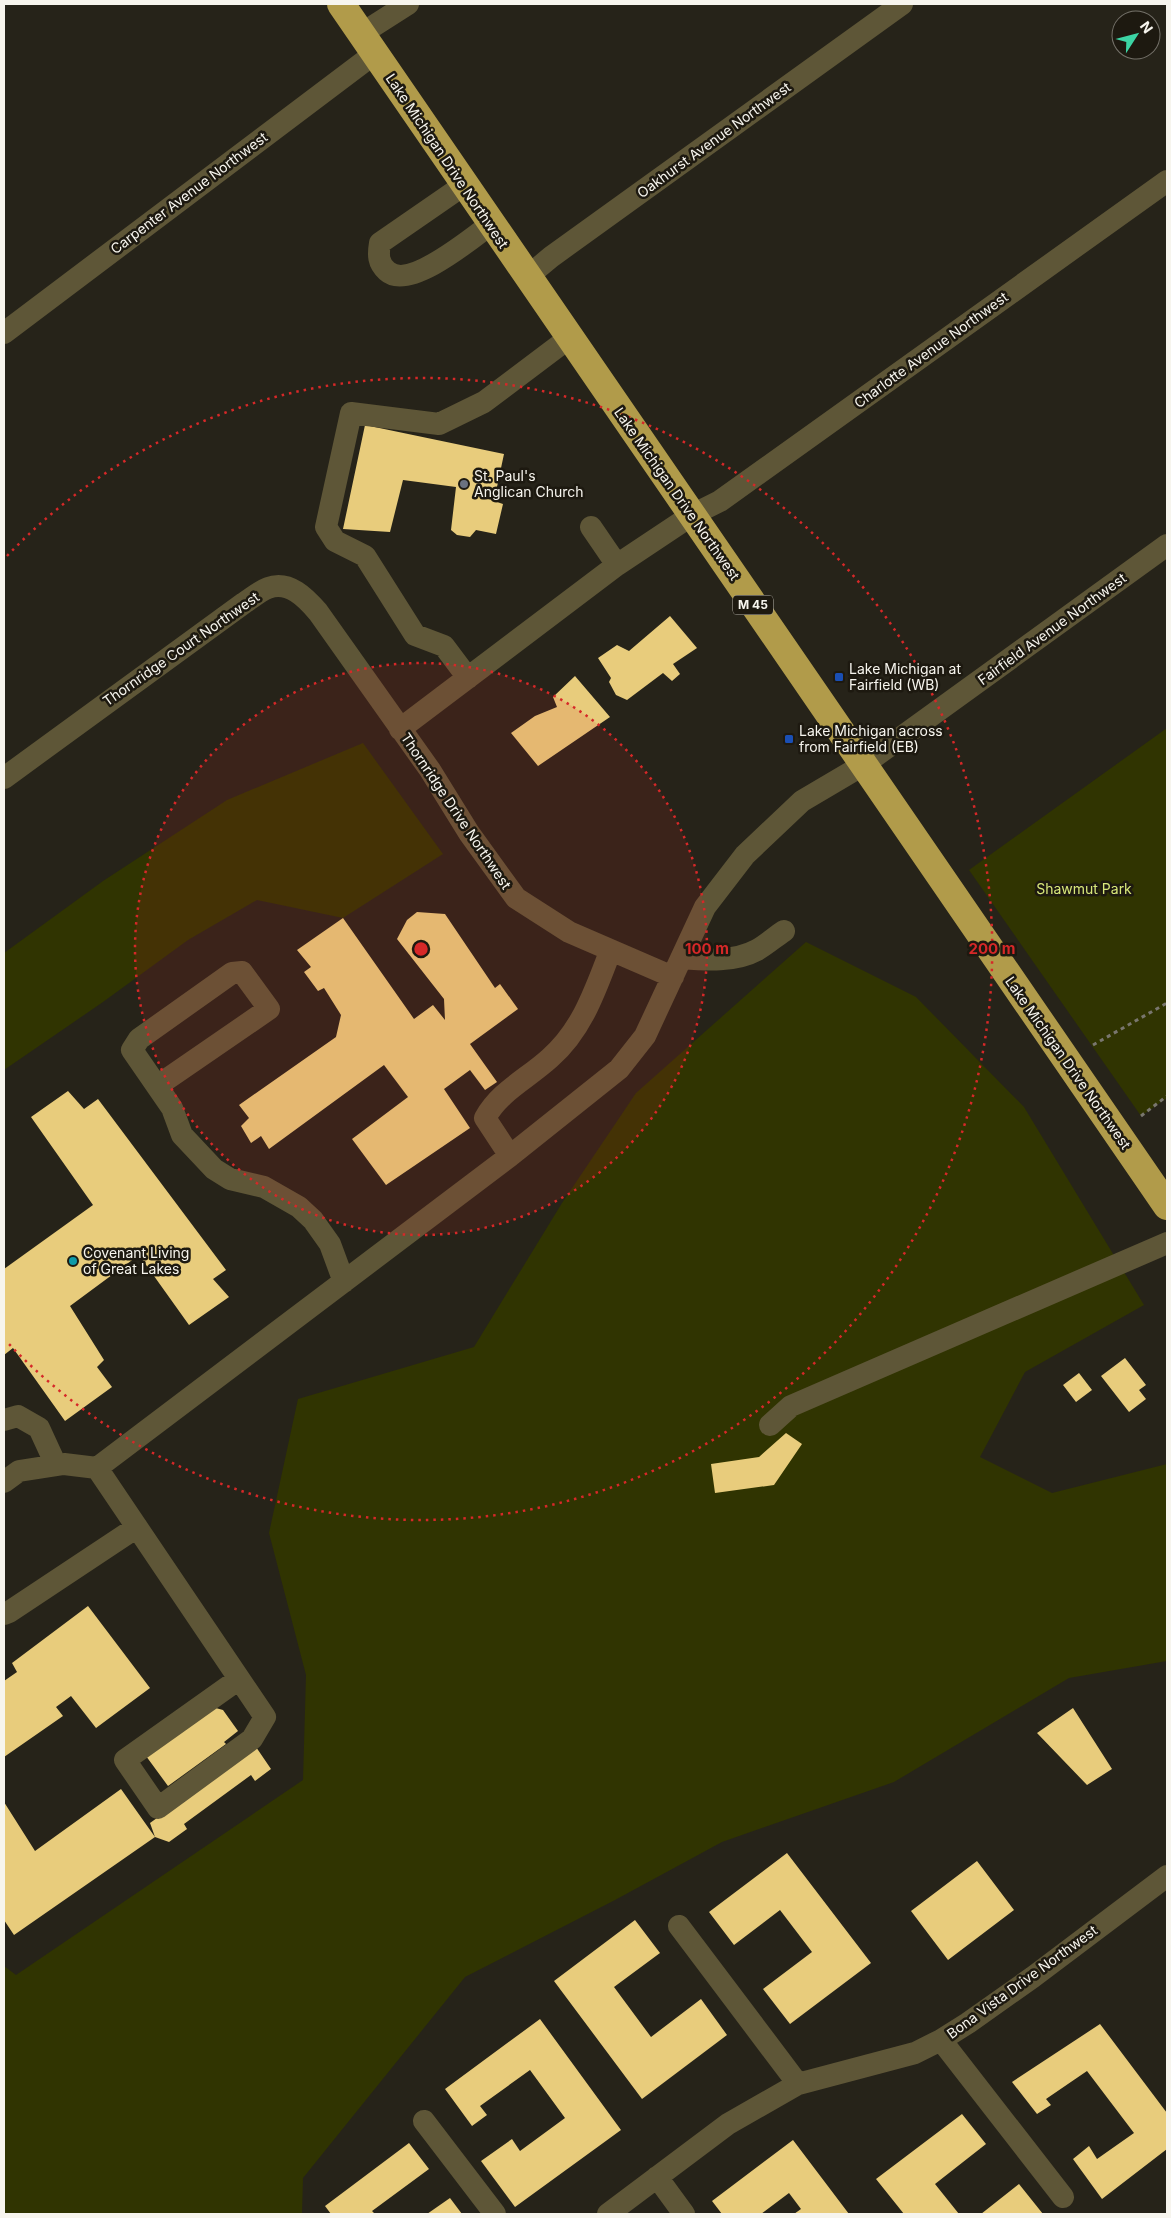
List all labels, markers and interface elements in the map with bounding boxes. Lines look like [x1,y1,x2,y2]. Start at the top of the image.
north arrow [1111,10,1161,60]
text: N [1137,18,1157,36]
street label: Lake Michigan Drive Northwest [383,70,513,252]
street label: Oakhurst Avenue Northwest [634,78,794,201]
street label: Carpenter Avenue Northwest [107,128,271,257]
street label: Charlotte Avenue Northwest [850,288,1011,411]
street label: Lake Michigan Drive Northwest [611,404,744,584]
place label: St. Paul's Anglican Church [474,467,584,500]
marker: St. Paul's Anglican Church [458,478,470,490]
street label: Fairfield Avenue Northwest [974,569,1129,688]
street label: Thornridge Court Northwest [99,588,263,709]
road number: M 45 [733,596,773,614]
place label: Lake Michigan at Fairfield (WB) [849,660,961,693]
marker: Lake Michigan at Fairfield (WB) [833,671,845,683]
place label: Lake Michigan across from Fairfield (EB) [799,722,943,755]
street label: Thornridge Drive Northwest [398,729,515,892]
marker: Lake Michigan across from Fairfield (EB) [783,733,795,745]
park label: Shawmut Park [1036,880,1132,897]
text: 100 m [685,939,729,958]
text: 200 m [969,939,1015,958]
centre of rings [412,940,430,958]
street label: Lake Michigan Drive Northwest [1002,973,1135,1153]
place label: Covenant Living of Great Lakes [83,1244,189,1277]
marker: Covenant Living of Great Lakes [67,1255,79,1267]
street label: Bona Vista Drive Northwest [943,1921,1101,2042]

